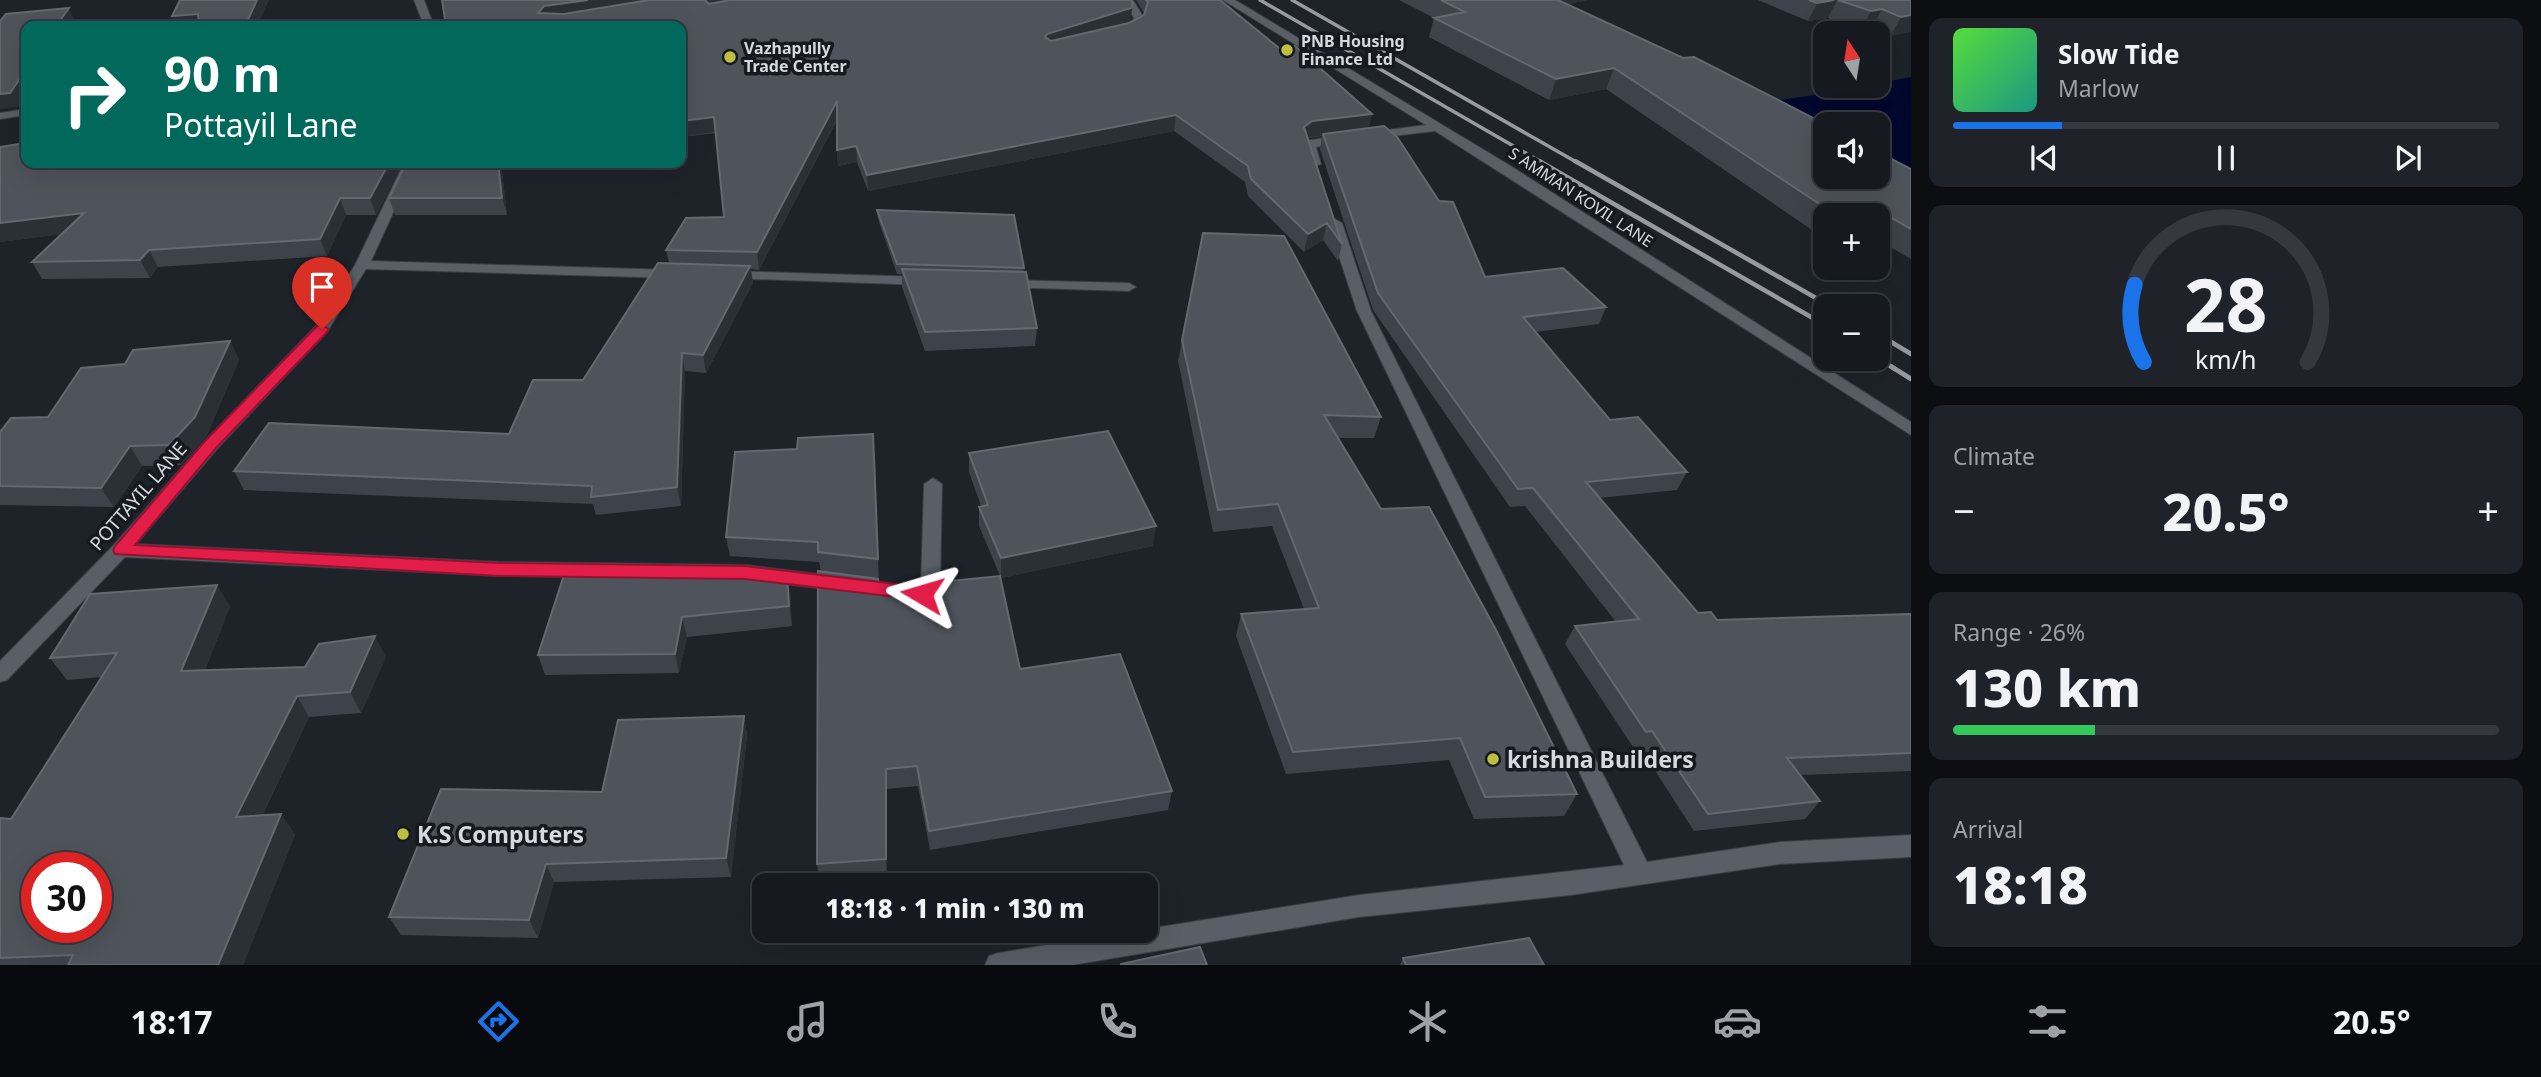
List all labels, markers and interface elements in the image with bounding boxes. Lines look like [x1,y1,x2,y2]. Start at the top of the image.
north arrow [1813,21,1890,98]
map controls [1813,21,1890,371]
place label: PNB Housing Finance Ltd [1301,30,1405,70]
text: Slow Tide [2058,36,2180,72]
place label: Vazhapully Trade Center [744,37,847,77]
text: 90 m [164,40,281,106]
marker: PNB Housing Finance Ltd [1279,42,1295,58]
icon: right [49,49,140,140]
marker: Vazhapully Trade Center [722,49,738,65]
text: Marlow [2058,72,2139,104]
text: Pottayil Lane [164,103,357,146]
button: sound [1813,112,1890,189]
icon: previous [2025,139,2063,177]
icon: pause [2207,139,2245,177]
icon: next [2389,139,2427,177]
street label: S AMMAN KOVIL LANE [1505,142,1657,252]
button: + [1813,203,1890,280]
text: 28 [2184,254,2268,353]
pin [292,257,352,329]
icon: arrive [303,268,341,306]
button: − [1813,294,1890,371]
text: km/h [2195,342,2257,376]
street label: POTTAYIL LANE [84,436,192,556]
text: Climate [1953,440,2035,472]
text: 20.5° [2163,475,2289,546]
text: − [1953,484,1975,536]
text: + [2477,484,2499,536]
position arrow [885,557,959,631]
text: Range · 26% [1953,616,2085,648]
text: 130 km [1953,651,2141,722]
place label: krishna Builders [1507,743,1694,775]
marker: krishna Builders [1485,751,1501,767]
text: Arrival [1953,813,2023,845]
place label: K.S Computers [417,818,584,850]
marker: K.S Computers [395,826,411,842]
text: 18:18 [1953,848,2088,919]
speed limit sign: 30 [21,852,112,943]
text: 18:18 · 1 min · 130 m [825,890,1085,926]
icon: directions [474,997,523,1046]
icon: music [783,997,832,1046]
icon: phone [1093,997,1142,1046]
icon: climate [1403,997,1452,1046]
icon: car [1713,997,1762,1046]
icon: filters [2023,997,2072,1046]
text: 18:17 [130,1000,213,1043]
text: 20.5° [2333,1000,2411,1043]

